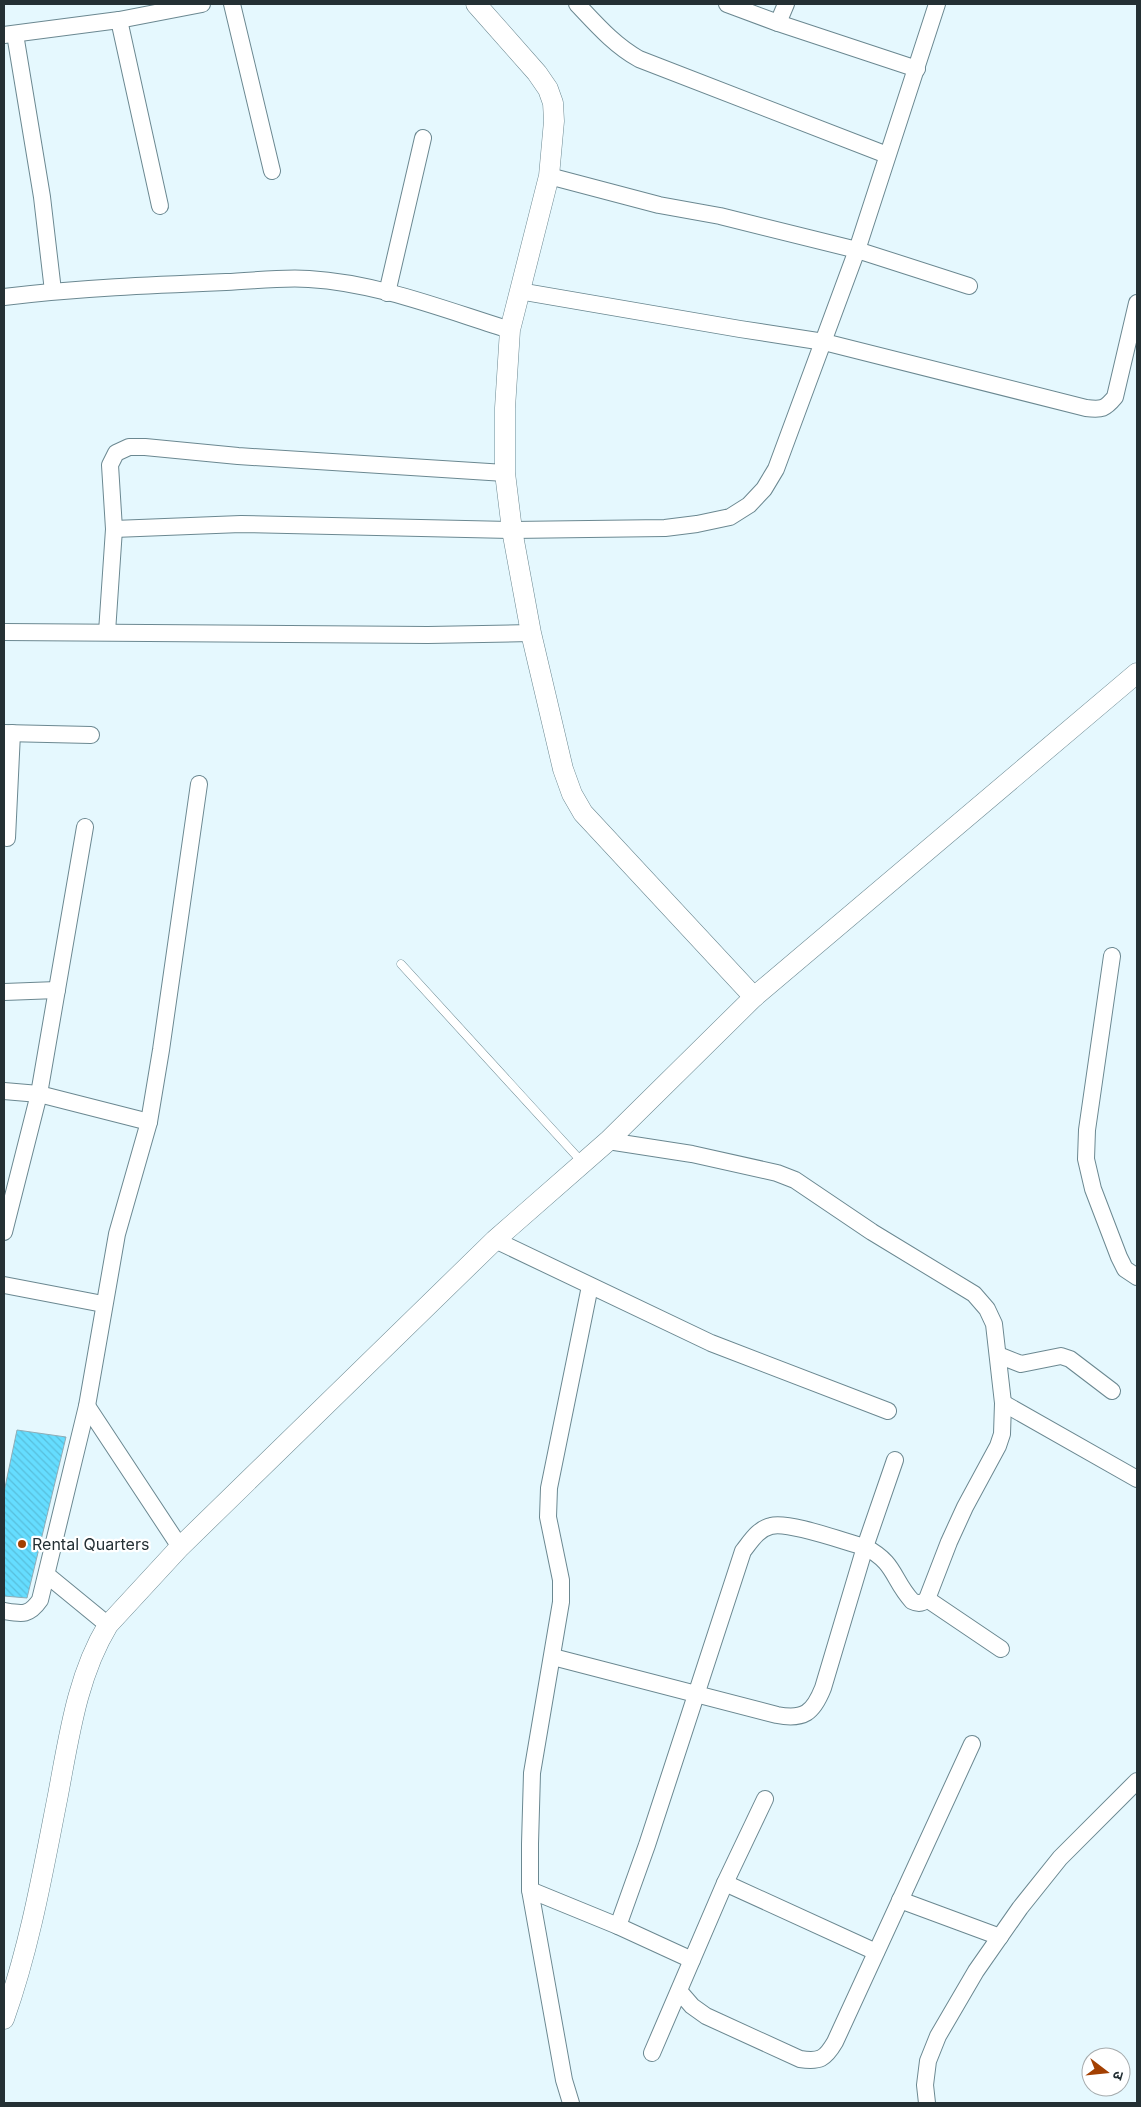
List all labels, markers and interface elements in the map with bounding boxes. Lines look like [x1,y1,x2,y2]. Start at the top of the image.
place label: Rental Quarters [32,1534,149,1554]
marker: Rental Quarters [16,1538,28,1550]
north arrow [1081,2047,1131,2097]
text: उ [1109,2069,1128,2083]

